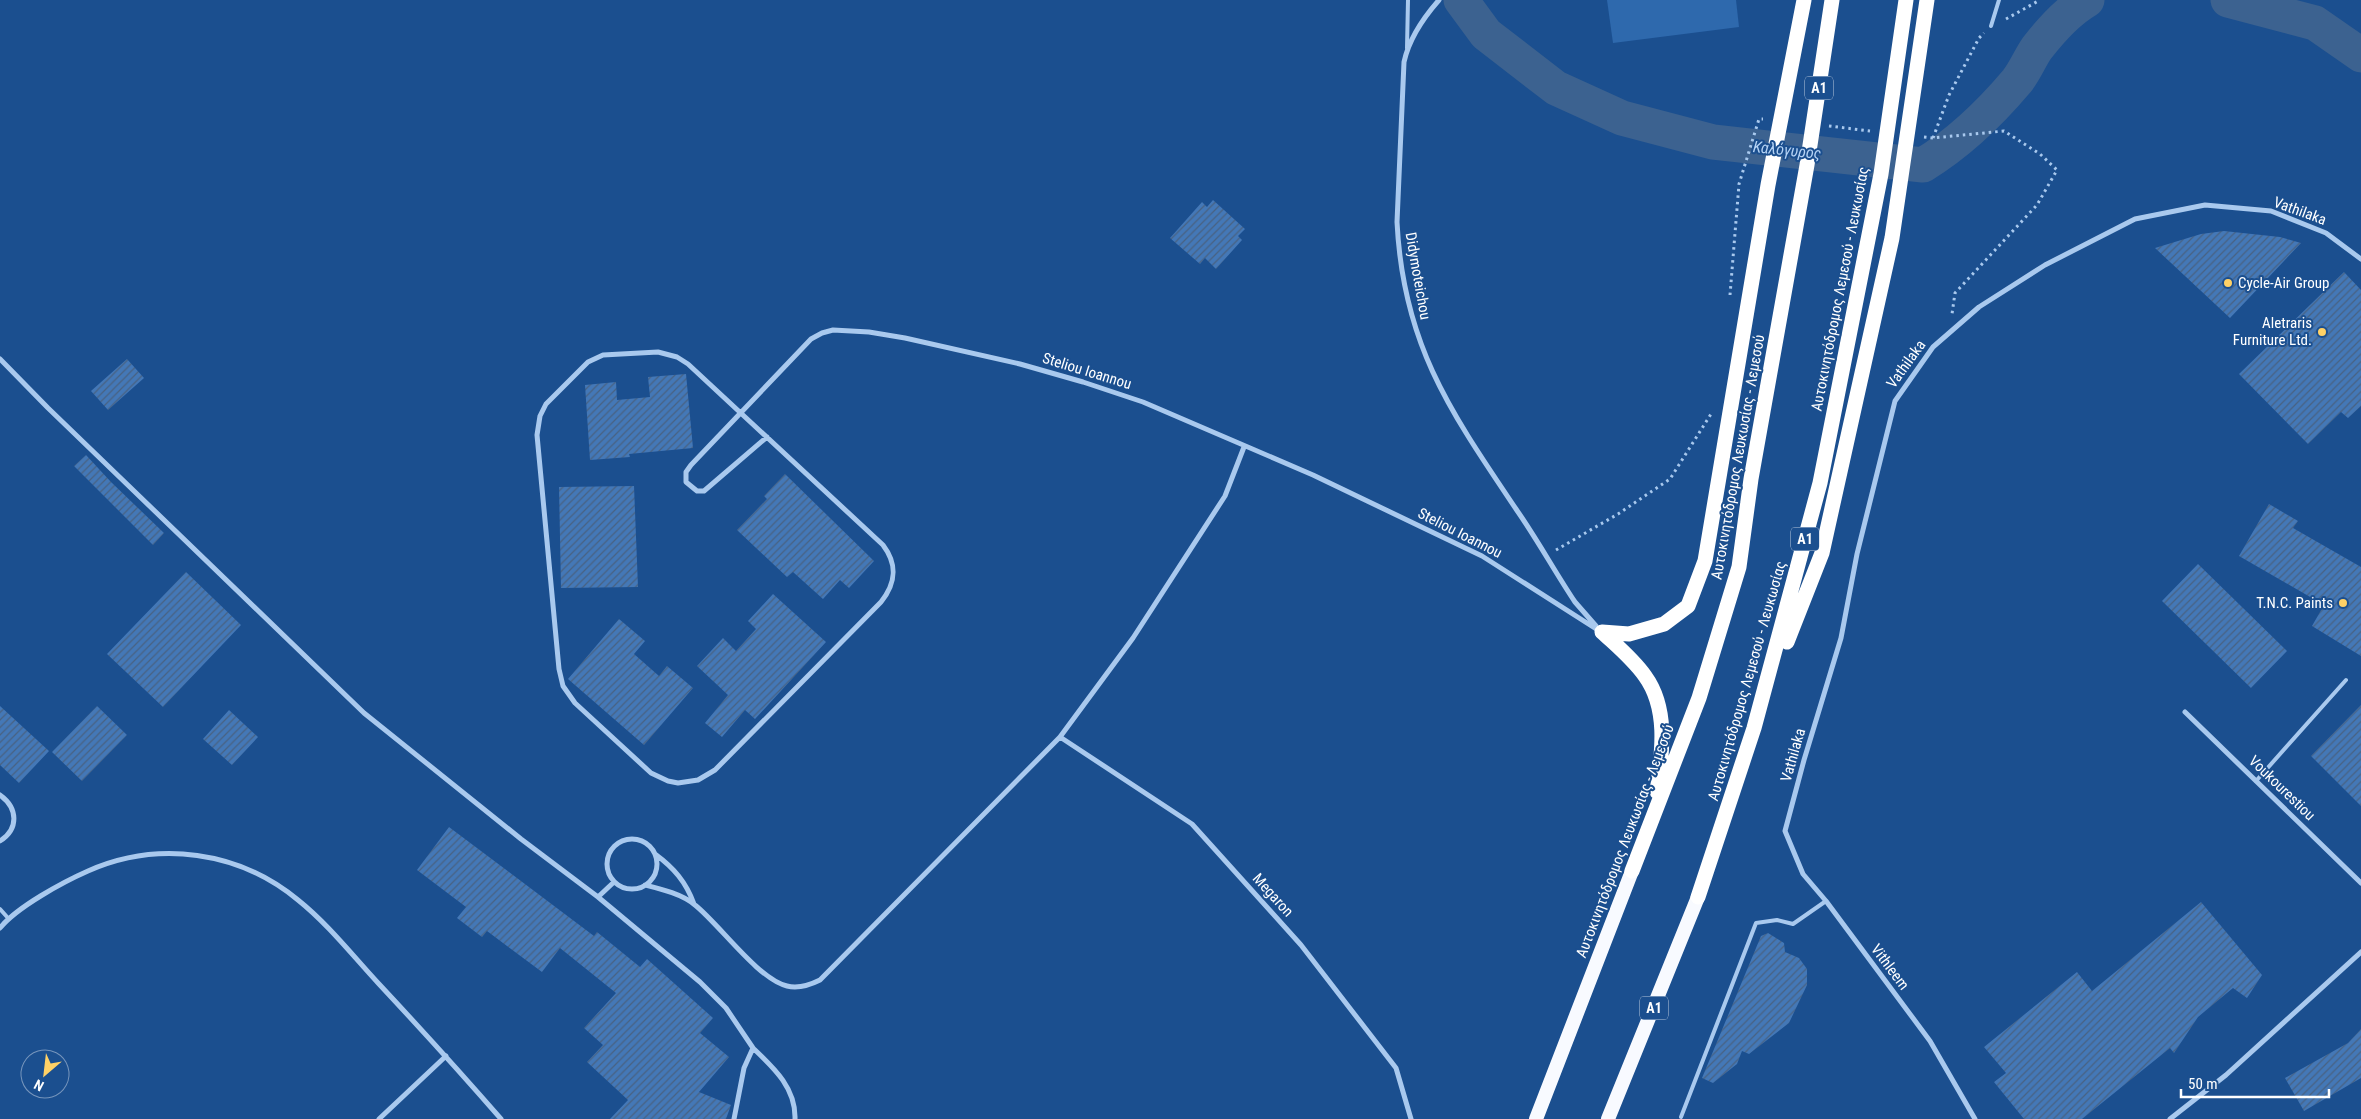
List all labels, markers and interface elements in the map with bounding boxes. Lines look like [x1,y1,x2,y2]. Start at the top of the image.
road number: A1 [1805,76,1833,100]
water label: Καλόγυρος [1752,137,1822,163]
street label: Αυτοκινητόδρομος Λεμεσού - Λευκωσίας [1807,165,1873,413]
street label: Vathilaka [2271,193,2329,229]
street label: Didymoteichou [1401,231,1435,321]
place label: Cycle-Air Group [2238,274,2329,292]
marker: Cycle-Air Group [2222,277,2234,289]
place label: Aletraris Furniture Ltd. [2233,314,2312,349]
marker: Aletraris Furniture Ltd. [2316,326,2328,338]
street label: Αυτοκινητόδρομος Λευκωσίας - Λεμεσού [1708,333,1768,581]
street label: Vathilaka [1883,336,1929,392]
street label: Steliou Ioannou [1040,349,1134,393]
street label: Steliou Ioannou [1415,504,1505,562]
road number: A1 [1791,528,1819,550]
street label: Αυτοκινητόδρομος Λεμεσού - Λευκωσίας [1704,559,1790,803]
place label: T.N.C. Paints [2256,594,2333,612]
marker: T.N.C. Paints [2337,597,2349,609]
street label: Αυτοκινητόδρομος Λευκωσίας - Λεμεσού [1572,722,1678,960]
street label: Vathilaka [1777,726,1809,784]
street label: Voukourestiou [2245,752,2319,824]
street label: Megaron [1249,870,1297,920]
street label: Vithleem [1867,941,1913,993]
road number: A1 [1640,996,1668,1020]
north arrow [20,1049,70,1099]
scale bar [2181,1066,2328,1098]
text: 50 m [2188,1075,2218,1093]
text: N [31,1076,46,1095]

